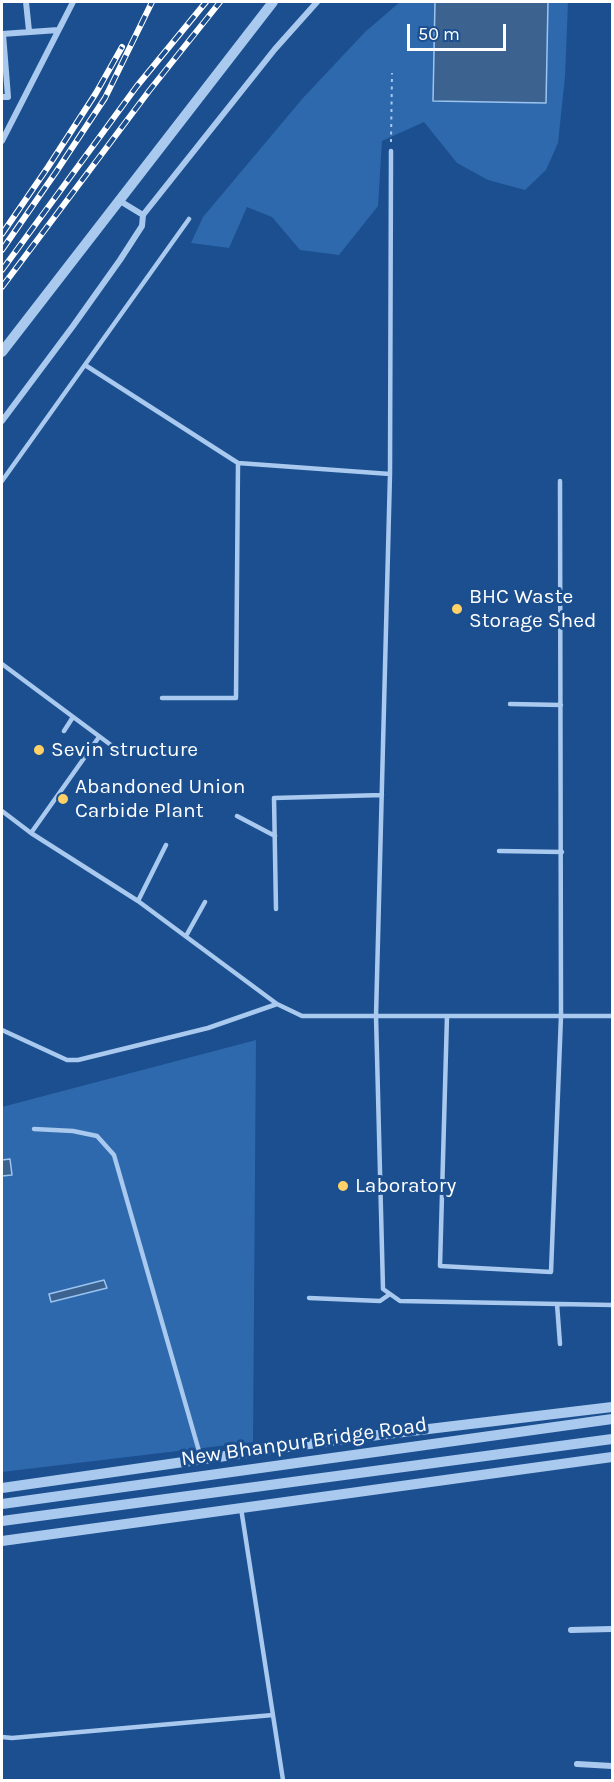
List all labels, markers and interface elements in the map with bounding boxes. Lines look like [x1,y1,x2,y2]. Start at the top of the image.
scale bar [410,12,509,50]
text: 50 m [418,23,460,45]
place label: BHC Waste Storage Shed [469,584,596,634]
marker: BHC Waste Storage Shed [450,602,464,616]
place label: Sevin structure [51,737,198,763]
marker: Sevin structure [32,743,46,757]
place label: Abandoned Union Carbide Plant [75,774,245,824]
marker: Abandoned Union Carbide Plant [56,792,70,806]
place label: Laboratory [355,1173,456,1199]
marker: Laboratory [336,1179,350,1193]
street label: New Bhanpur Bridge Road [179,1412,429,1472]

